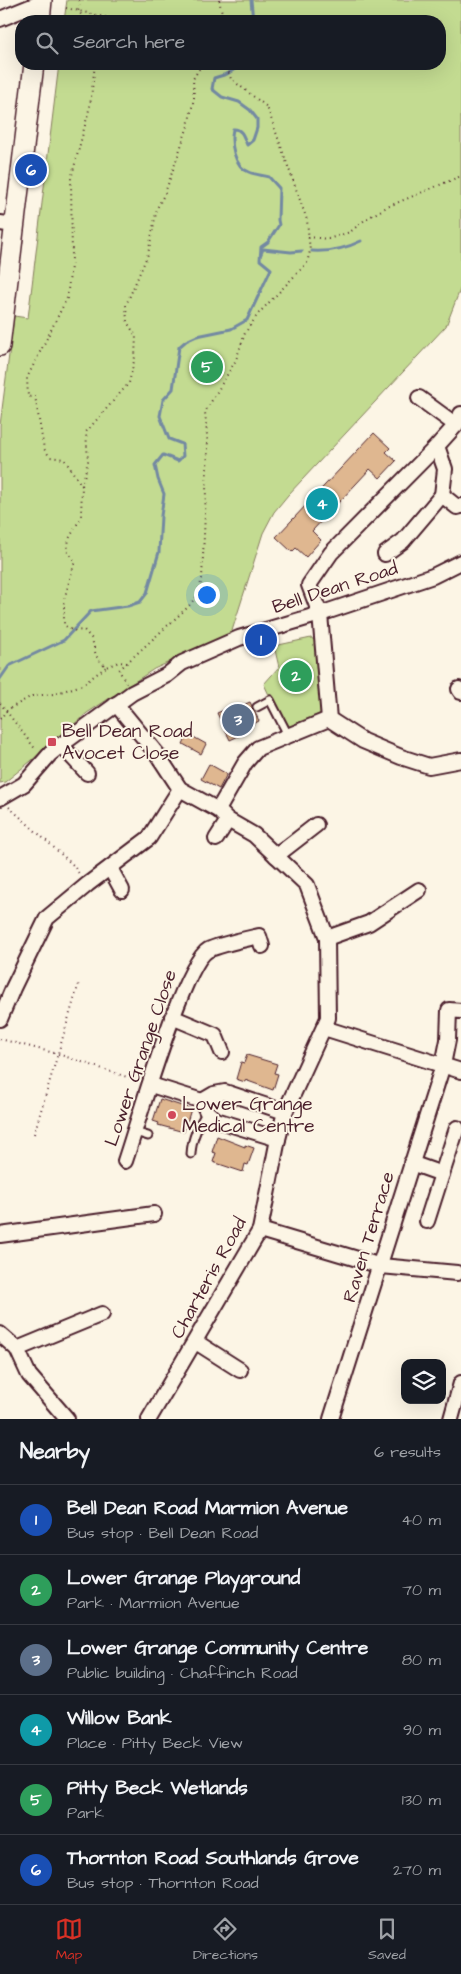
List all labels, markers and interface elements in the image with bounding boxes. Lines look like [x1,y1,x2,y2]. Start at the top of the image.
search box [15,15,446,70]
icon: search [33,29,61,57]
text: Search here [73,29,185,56]
pin: 6 [15,151,47,189]
pin: 5 [191,348,223,386]
pin: 4 [306,485,338,523]
street label: Bell Dean Road [269,555,401,621]
your location [194,582,220,608]
pin: 1 [245,621,277,659]
pin: 2 [280,657,312,695]
pin: 3 [222,701,254,739]
place label: Bell Dean Road Avocet Close [62,718,193,767]
marker: Bell Dean Road Avocet Close [46,736,58,748]
street label: Lower Grange Close [98,966,185,1150]
place label: Lower Grange Medical Centre [182,1091,315,1140]
marker: Lower Grange Medical Centre [166,1109,178,1121]
street label: Raven Terrace [336,1168,402,1306]
street label: Charteris Road [164,1212,254,1344]
map controls [401,1359,446,1404]
button: layers [401,1359,446,1404]
text: Nearby [20,1437,90,1466]
text: 6 results [374,1441,441,1463]
text: Bell Dean Road Marmion Avenue [67,1495,348,1522]
text: 1 [35,1509,37,1531]
text: 40 m [401,1509,441,1531]
text: Bus stop · Bell Dean Road [67,1522,258,1544]
text: Lower Grange Playground [67,1565,300,1592]
text: 2 [31,1579,41,1601]
text: 70 m [402,1579,441,1601]
text: Park · Marmion Avenue [67,1592,240,1614]
text: Lower Grange Community Centre [67,1635,368,1662]
text: 3 [32,1649,40,1671]
text: 80 m [402,1649,441,1671]
text: Public building · Chaffinch Road [67,1662,298,1684]
text: Willow Bank [67,1705,172,1732]
text: 4 [31,1719,41,1741]
text: 90 m [403,1719,441,1741]
text: Place · Pitty Beck View [67,1732,243,1754]
text: Pitty Beck Wetlands [67,1775,248,1802]
text: 5 [30,1789,42,1811]
text: 130 m [402,1789,441,1811]
text: Park [67,1802,104,1824]
text: Thornton Road Southlands Grove [67,1845,359,1872]
text: 6 [31,1859,41,1881]
text: 270 m [393,1859,441,1881]
text: Bus stop · Thornton Road [67,1872,259,1894]
tab: Map [55,1915,83,1965]
tab: Directions [193,1915,258,1965]
tab: Saved [368,1915,406,1965]

